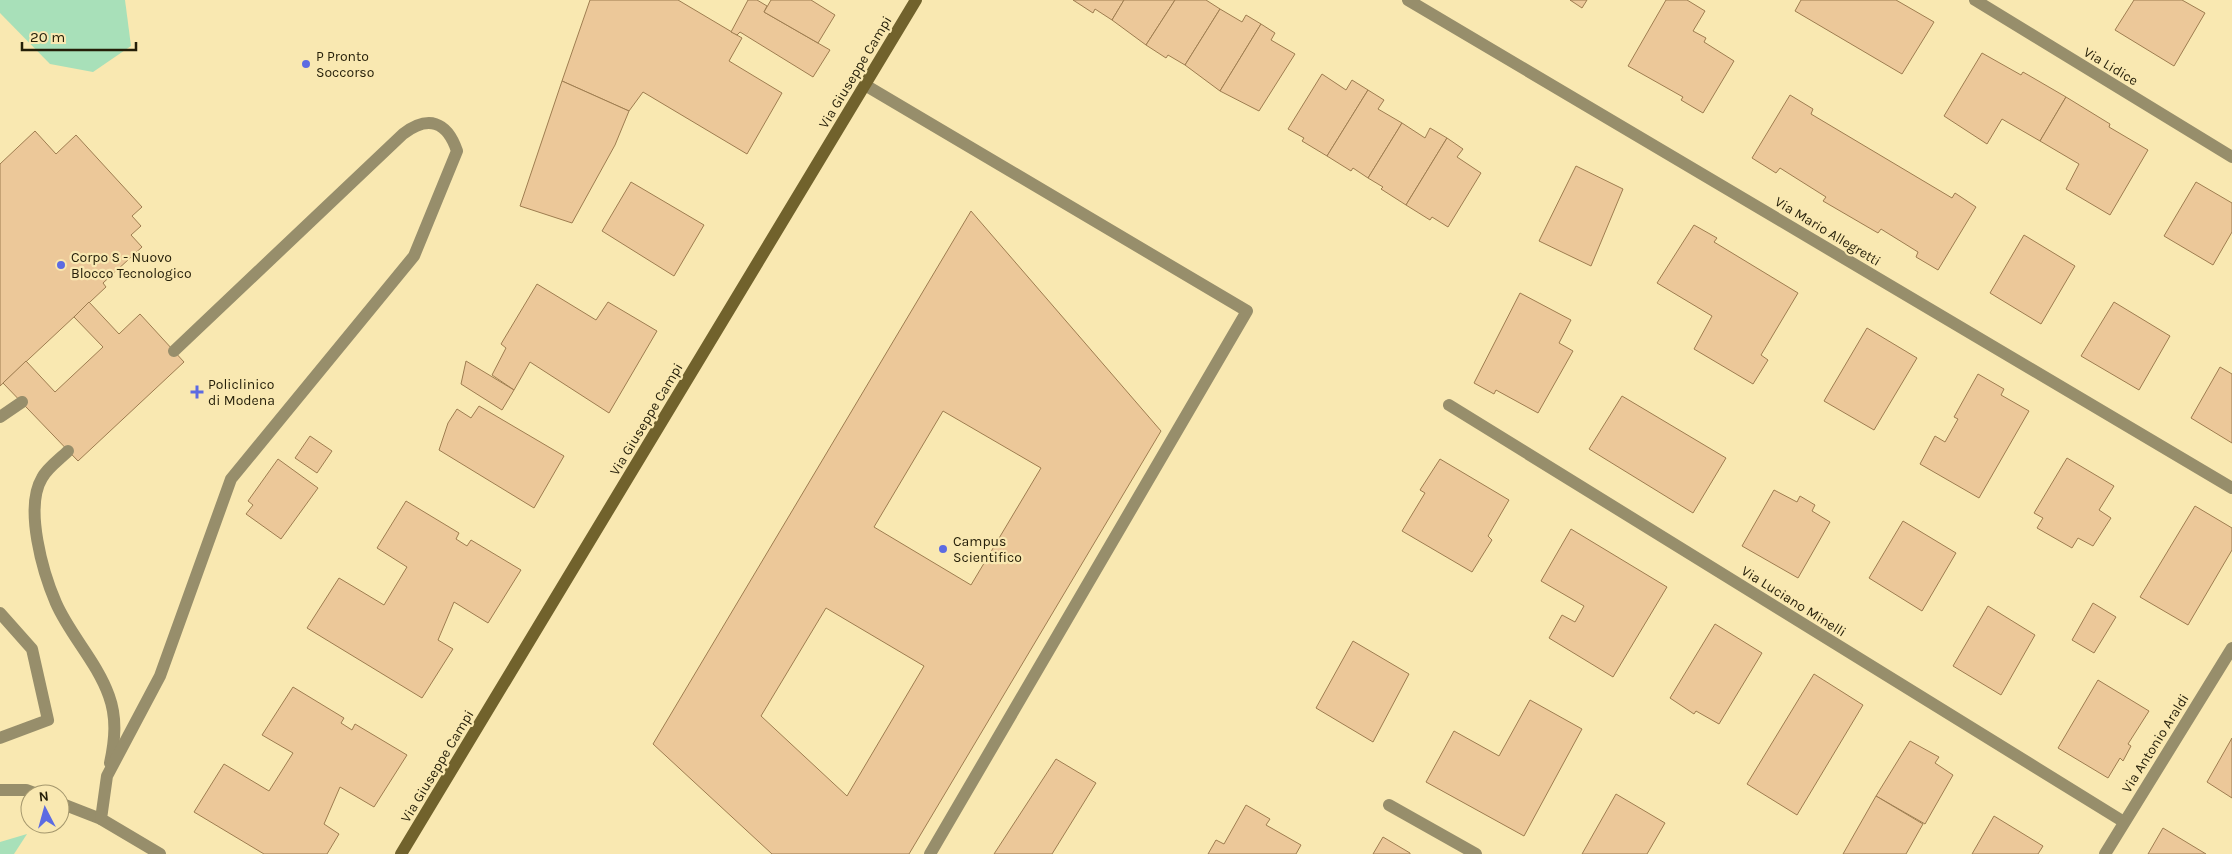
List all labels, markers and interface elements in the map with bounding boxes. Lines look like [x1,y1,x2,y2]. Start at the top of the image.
street label: Via Giuseppe Campi [815,13,896,131]
scale bar [22,20,136,52]
text: 20 m [30,28,65,46]
street label: Via Lidice [2080,44,2141,89]
place label: P Pronto Soccorso [316,48,374,81]
marker: P Pronto Soccorso [300,58,312,70]
street label: Via Mario Allegretti [1772,193,1884,270]
place label: Corpo S - Nuovo Blocco Tecnologico [71,249,192,282]
marker: Corpo S - Nuovo Blocco Tecnologico [55,259,67,271]
street label: Via Giuseppe Campi [606,360,687,478]
place label: Policlinico di Modena [208,376,275,409]
marker: Policlinico di Modena [190,385,204,399]
place label: Campus Scientifico [953,533,1022,566]
marker: Campus Scientifico [937,543,949,555]
street label: Via Luciano Minelli [1738,562,1849,641]
street label: Via Antonio Araldi [2118,691,2193,796]
street label: Via Giuseppe Campi [397,707,478,825]
north arrow [20,784,70,834]
text: N [38,788,50,806]

